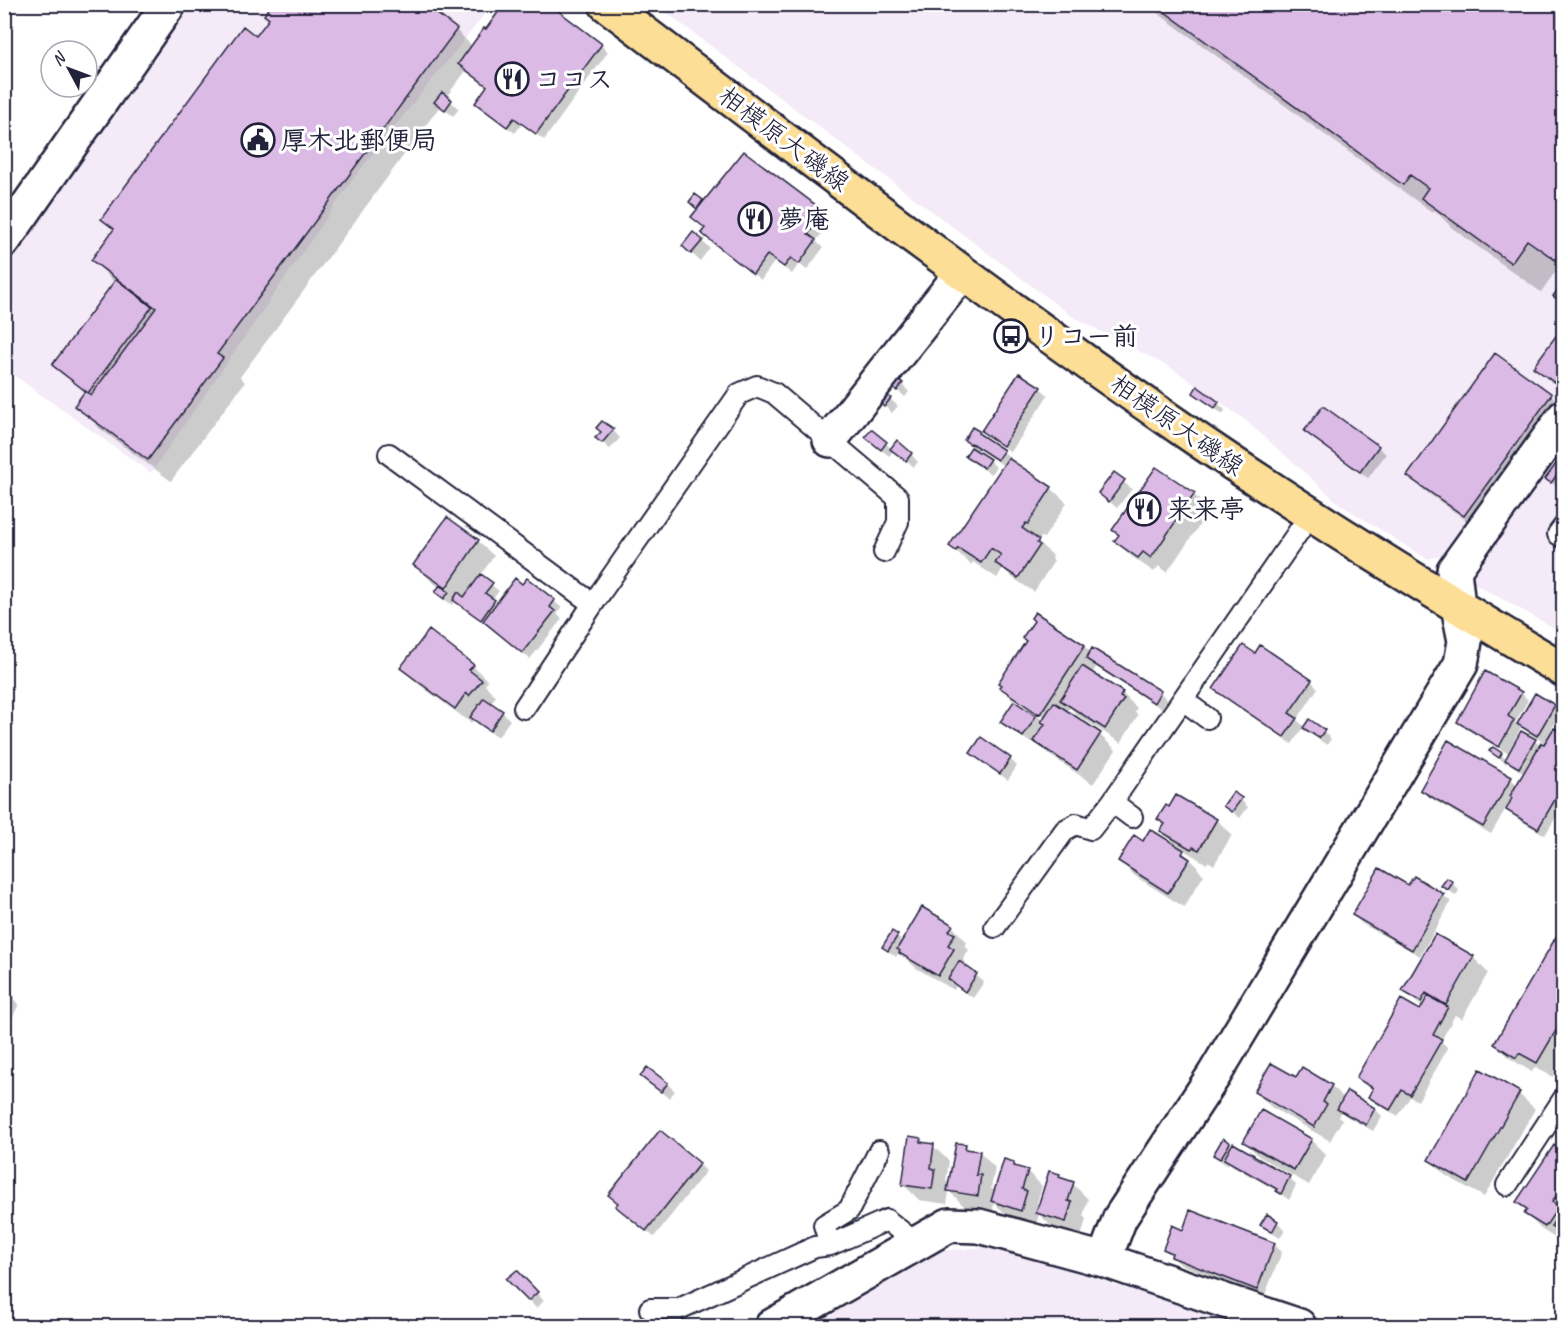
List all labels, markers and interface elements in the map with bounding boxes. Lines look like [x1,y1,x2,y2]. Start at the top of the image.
north arrow [39,39,99,99]
text: N [48,47,71,70]
restaurant icon: ココス [494,61,530,97]
place label: ココス [535,63,613,96]
street label: 相模原大磯線 [712,79,856,199]
public building icon: 厚木北郵便局 [240,122,276,158]
place label: 厚木北郵便局 [281,124,437,157]
restaurant icon: 夢庵 [737,201,773,237]
place label: 夢庵 [778,203,830,236]
bus stop icon: リコー前 [993,318,1029,354]
place label: リコー前 [1034,320,1138,353]
street label: 相模原大磯線 [1104,367,1250,483]
restaurant icon: 来来亭 [1126,491,1162,527]
place label: 来来亭 [1167,493,1245,526]

